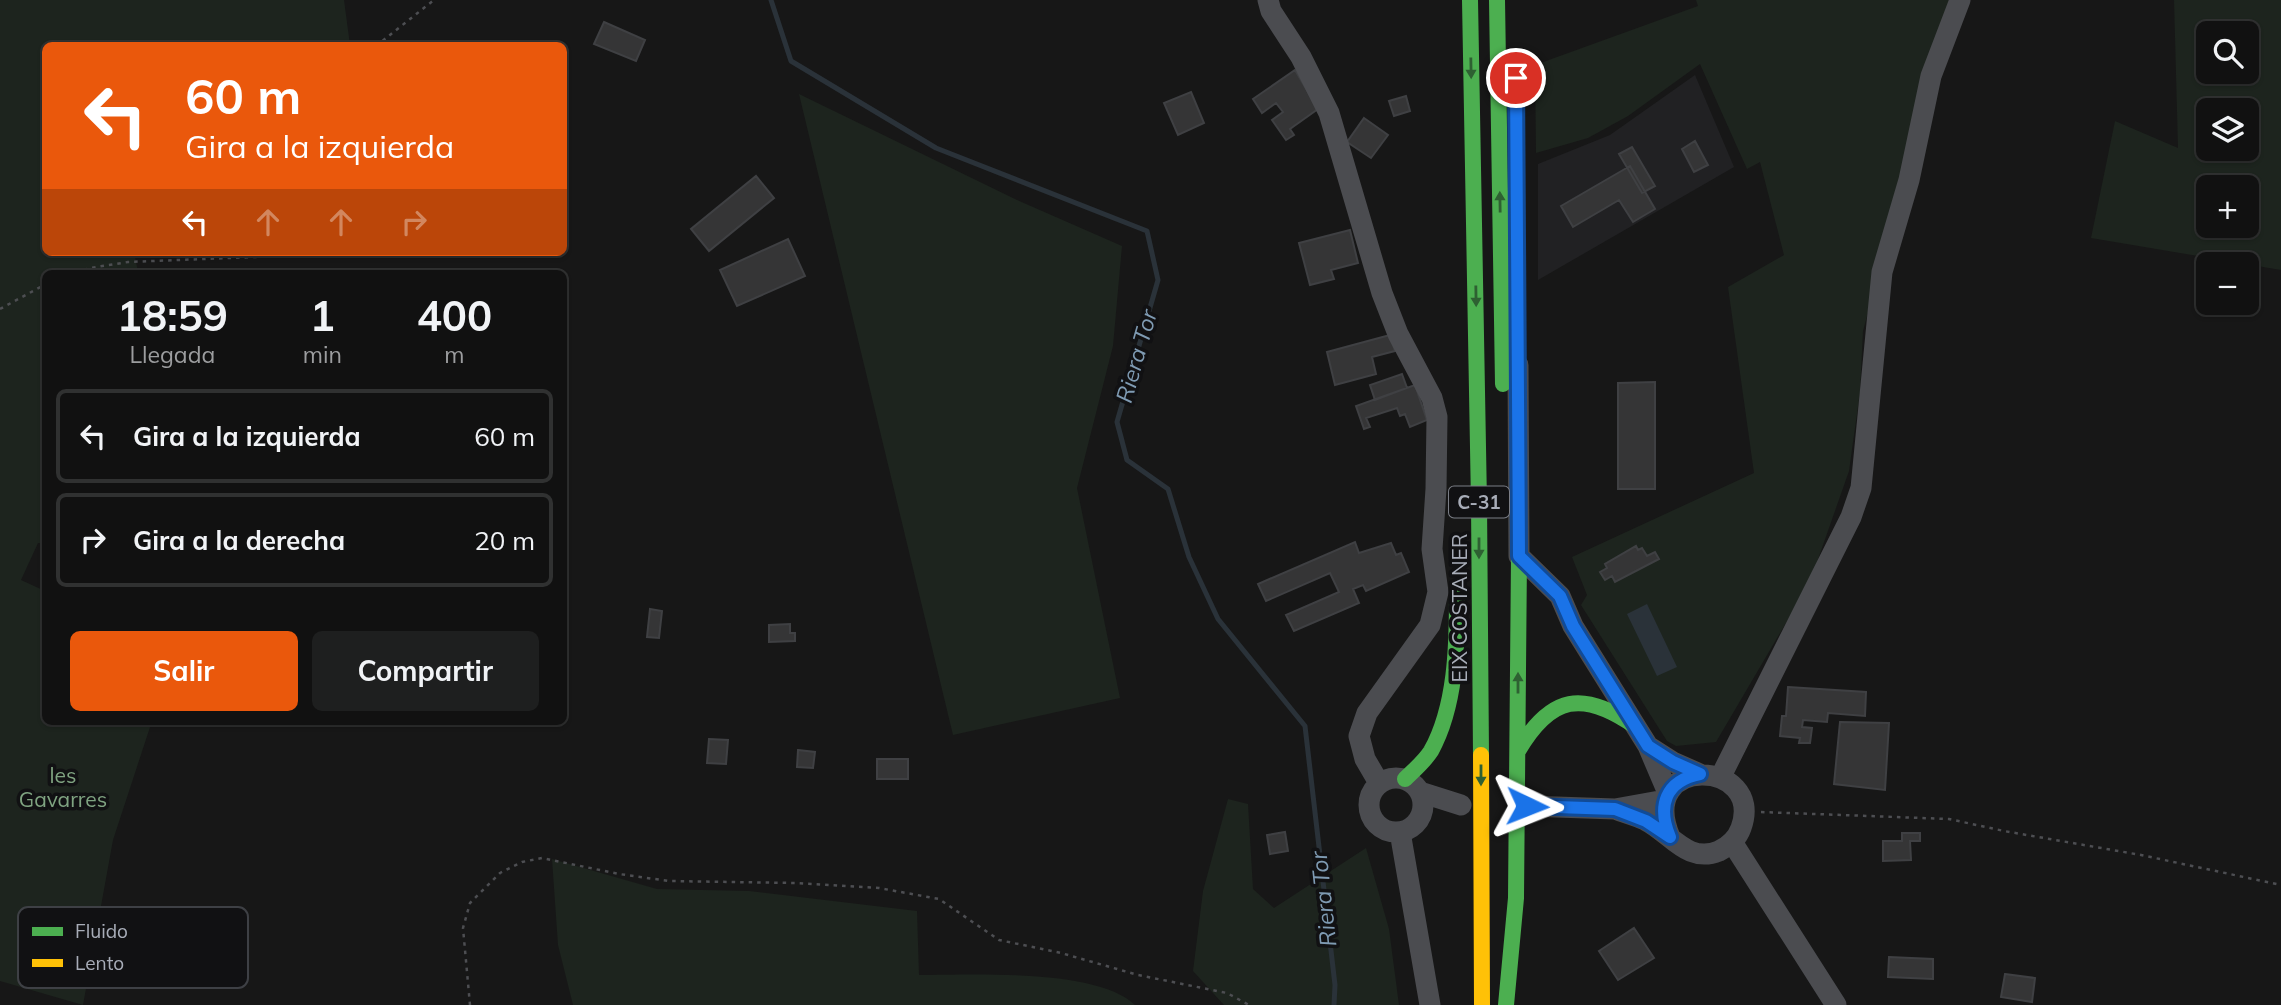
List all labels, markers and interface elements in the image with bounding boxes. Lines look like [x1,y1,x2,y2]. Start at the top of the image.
map controls [2196,21,2259,315]
button: search [2196,21,2259,84]
pin [1486,48,1546,108]
one-way arrow [1466,57,1477,79]
icon: arrive [1497,59,1535,97]
text: 60 m [185,65,301,126]
icon: left [70,70,161,161]
button: layers [2196,98,2259,161]
text: Gira a la izquierda [185,126,454,166]
button: + [2196,175,2259,238]
one-way arrow [1494,191,1506,213]
icon: left [176,203,214,241]
icon: ahead [249,203,287,241]
icon: ahead [322,203,360,241]
icon: right [395,203,433,241]
button: − [2196,252,2259,315]
one-way arrow [1470,285,1481,307]
text: 18:59 [117,289,228,342]
text: 1 [310,289,335,342]
text: 400 [417,289,492,342]
water label: Riera Tor [1109,304,1164,406]
text: Llegada [129,340,215,369]
text: min [303,340,342,369]
text: m [444,340,465,369]
icon: left [74,417,112,455]
text: Gira a la izquierda [133,420,361,453]
text: 60 m [474,420,535,453]
road number: C-31 [1449,486,1509,517]
icon: right [74,521,112,559]
text: Gira a la derecha [133,524,345,557]
text: 20 m [474,524,535,557]
street label: EIX COSTANER [1446,534,1472,682]
one-way arrow [1474,537,1485,559]
button: Salir [70,631,298,711]
button: Compartir [312,631,539,711]
one-way arrow [1512,672,1524,694]
park label: les Gavarres [19,762,107,812]
one-way arrow [1475,764,1486,786]
position arrow [1490,769,1564,843]
water label: Riera Tor [1303,848,1342,948]
legend [18,907,248,988]
text: Fluido [75,919,128,943]
text: Lento [75,951,124,975]

